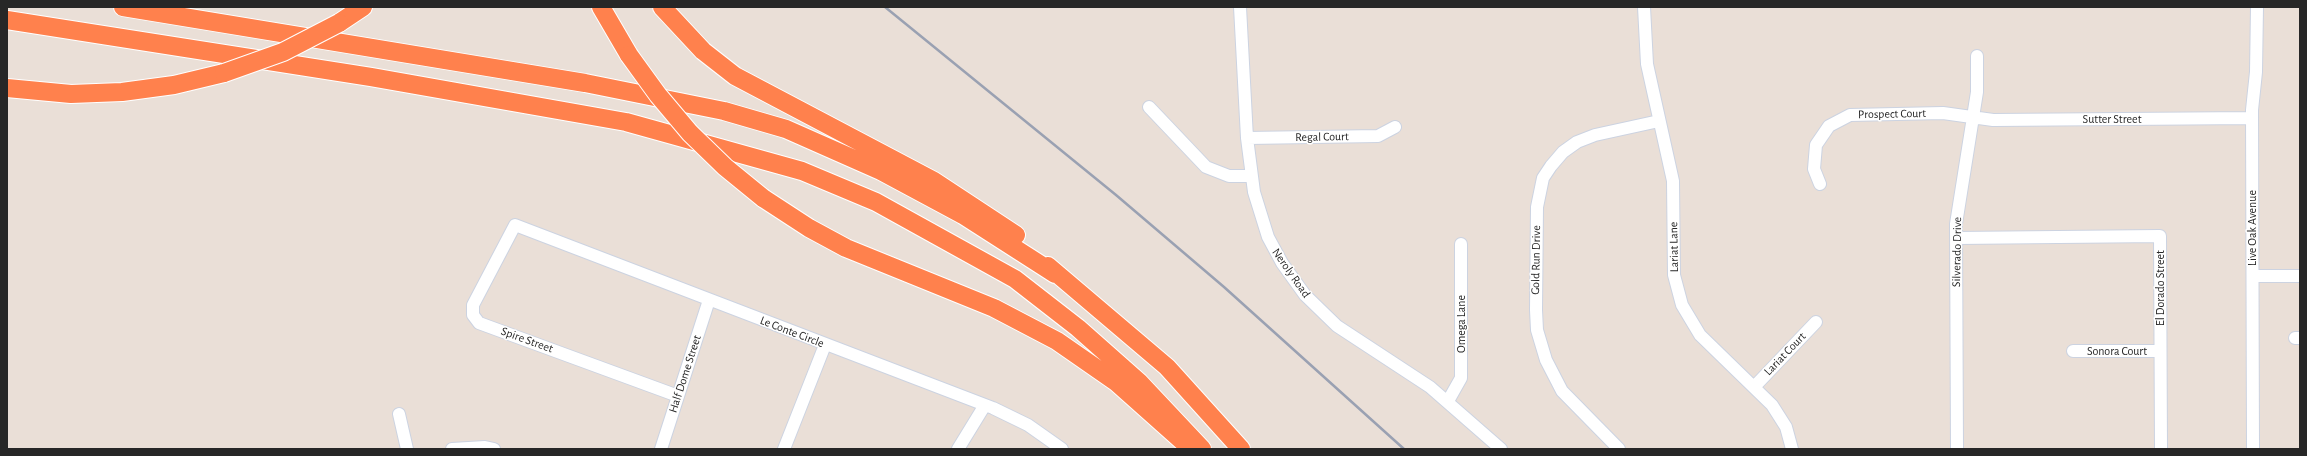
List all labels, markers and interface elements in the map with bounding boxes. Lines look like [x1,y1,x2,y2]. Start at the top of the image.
street label: Prospect Court [1858,106,1926,122]
street label: Sutter Street [2083,112,2141,126]
street label: Regal Court [1295,129,1349,145]
street label: Live Oak Avenue [2245,190,2259,266]
street label: Silverado Drive [1949,217,1965,287]
street label: Lariat Lane [1666,222,1682,272]
street label: Gold Run Drive [1528,225,1544,295]
street label: Neroly Road [1269,245,1313,301]
street label: El Dorado Street [2153,250,2167,326]
street label: Omega Lane [1454,295,1468,353]
street label: Le Conte Circle [758,313,826,351]
street label: Spire Street [499,324,555,356]
street label: Lariat Court [1761,330,1809,378]
street label: Half Dome Street [666,333,704,415]
street label: Sonora Court [2087,344,2147,358]

